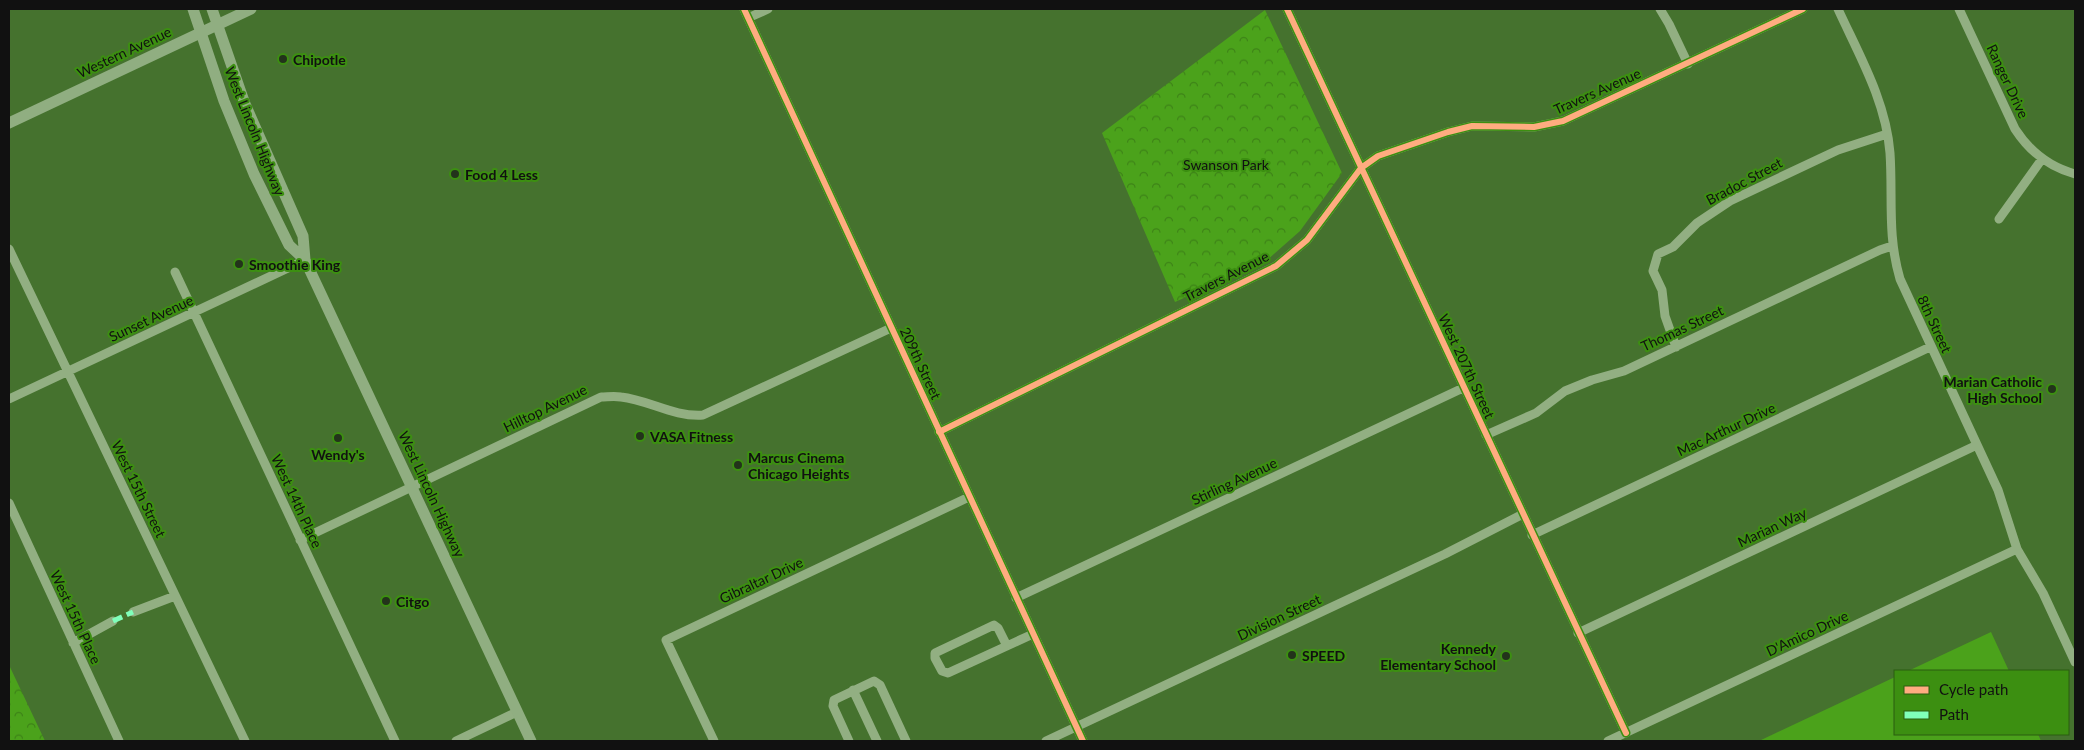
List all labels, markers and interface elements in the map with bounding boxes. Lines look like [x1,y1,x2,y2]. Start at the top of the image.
street label: Western Avenue [74,23,174,81]
street label: Ranger Drive [1983,41,2033,121]
place label: Chipotle [293,51,346,68]
marker: Chipotle [277,53,289,65]
street label: West Lincoln Highway [221,64,289,199]
street label: Travers Avenue [1551,64,1643,118]
street label: Bradoc Street [1703,154,1785,208]
park label: Swanson Park [1183,156,1270,173]
place label: Food 4 Less [465,166,538,183]
marker: Food 4 Less [449,168,461,180]
street label: Travers Avenue [1180,247,1272,305]
place label: Smoothie King [249,256,341,273]
marker: Smoothie King [233,258,245,270]
street label: Sunset Avenue [106,291,196,345]
street label: 8th Street [1914,293,1956,355]
street label: Thomas Street [1638,302,1726,354]
street label: West 207th Street [1435,311,1499,421]
street label: 209th Street [897,324,945,402]
place label: Marian Catholic High School [1943,373,2042,406]
street label: Hilltop Avenue [500,380,590,436]
marker: Marian Catholic High School [2046,383,2058,395]
street label: Mac Arthur Drive [1674,399,1778,459]
street label: West Lincoln Highway [395,428,469,560]
place label: VASA Fitness [649,428,733,445]
marker: VASA Fitness [634,430,646,442]
marker: Wendy's [332,432,344,444]
street label: West 15th Street [108,438,170,540]
place label: Wendy's [311,446,365,463]
place label: Marcus Cinema Chicago Heights [748,449,849,482]
street label: West 14th Place [268,452,326,550]
street label: Stirling Avenue [1189,454,1279,508]
marker: Marcus Cinema Chicago Heights [732,459,744,471]
street label: Marian Way [1735,503,1810,550]
street label: Gibraltar Drive [716,553,806,607]
street label: West 15th Place [47,568,105,666]
street label: Division Street [1235,590,1323,644]
place label: Citgo [396,593,429,610]
marker: Citgo [380,595,392,607]
street label: D'Amico Drive [1763,607,1851,659]
place label: Kennedy Elementary School [1380,640,1497,673]
place label: SPEED [1302,647,1345,664]
marker: SPEED [1286,649,1298,661]
marker: Kennedy Elementary School [1500,650,1512,662]
legend [1894,670,2069,735]
text: Cycle path [1939,680,2008,698]
text: Path [1939,705,1969,723]

